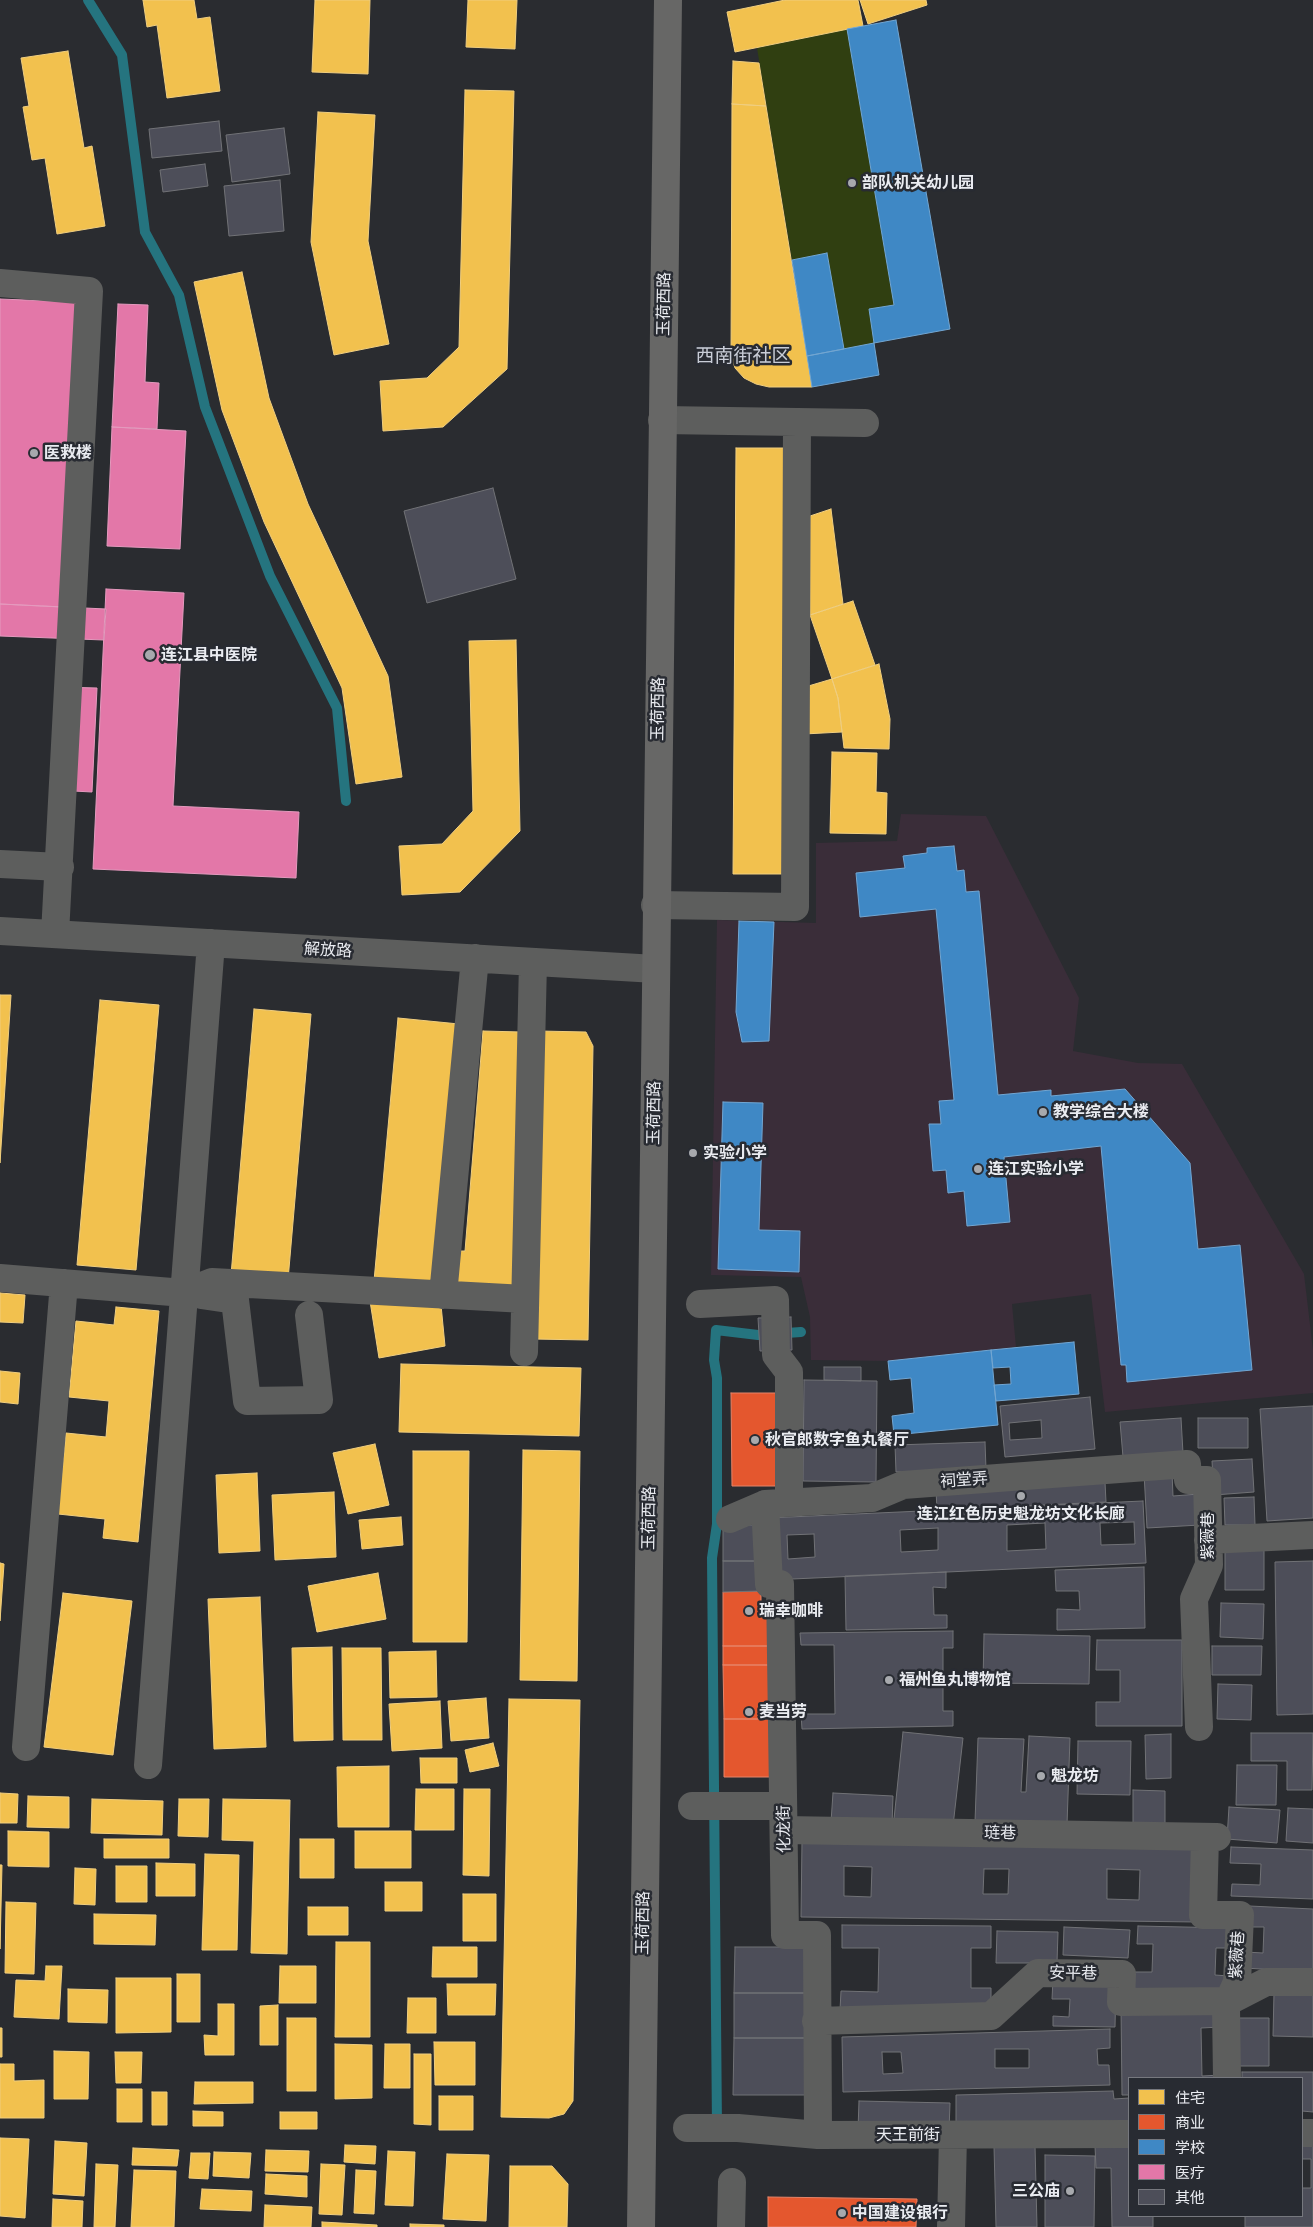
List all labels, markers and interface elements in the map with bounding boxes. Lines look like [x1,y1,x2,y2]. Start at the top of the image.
place label: 部队机关幼儿园 [862,173,974,193]
marker: 部队机关幼儿园 [846,177,858,189]
street label: 玉荷西路 [654,272,674,336]
district label: 西南街社区 [696,345,790,367]
place label: 医救楼 [44,443,92,463]
marker: 医救楼 [28,447,40,459]
place label: 连江县中医院 [161,645,257,665]
marker: 连江县中医院 [143,648,157,662]
street label: 玉荷西路 [648,677,668,741]
street label: 解放路 [304,939,352,961]
street label: 玉荷西路 [644,1081,664,1145]
place label: 教学综合大楼 [1053,1102,1149,1122]
marker: 教学综合大楼 [1037,1106,1049,1118]
place label: 实验小学 [703,1143,767,1163]
marker: 实验小学 [687,1147,699,1159]
place label: 连江实验小学 [988,1159,1084,1179]
marker: 连江实验小学 [972,1163,984,1175]
place label: 秋官郎数字鱼丸餐厅 [765,1430,909,1450]
marker: 秋官郎数字鱼丸餐厅 [749,1434,761,1446]
street label: 祠堂弄 [939,1469,989,1491]
street label: 玉荷西路 [639,1486,659,1550]
marker: 连江红色历史魁龙坊文化长廊 [1015,1490,1027,1502]
place label: 连江红色历史魁龙坊文化长廊 [917,1504,1125,1524]
street label: 紫薇巷 [1198,1512,1218,1560]
place label: 瑞幸咖啡 [759,1601,823,1621]
marker: 瑞幸咖啡 [743,1605,755,1617]
place label: 福州鱼丸博物馆 [899,1670,1011,1690]
marker: 福州鱼丸博物馆 [883,1674,895,1686]
place label: 麦当劳 [759,1702,807,1722]
marker: 麦当劳 [743,1706,755,1718]
place label: 魁龙坊 [1051,1766,1099,1786]
marker: 魁龙坊 [1035,1770,1047,1782]
street label: 化龙街 [774,1805,794,1853]
street label: 琏巷 [984,1823,1016,1843]
street label: 玉荷西路 [633,1891,653,1955]
street label: 紫薇巷 [1226,1930,1248,1980]
street label: 安平巷 [1049,1963,1097,1983]
legend [1128,2077,1303,2217]
text: 住宅 [1175,2088,1205,2106]
text: 商业 [1175,2113,1205,2131]
street label: 天王前街 [876,2125,940,2145]
text: 学校 [1175,2138,1205,2156]
text: 医疗 [1175,2163,1205,2181]
place label: 三公庙 [1012,2181,1060,2201]
marker: 三公庙 [1064,2185,1076,2197]
text: 其他 [1175,2188,1205,2206]
place label: 中国建设银行 [852,2203,948,2223]
marker: 中国建设银行 [836,2207,848,2219]

